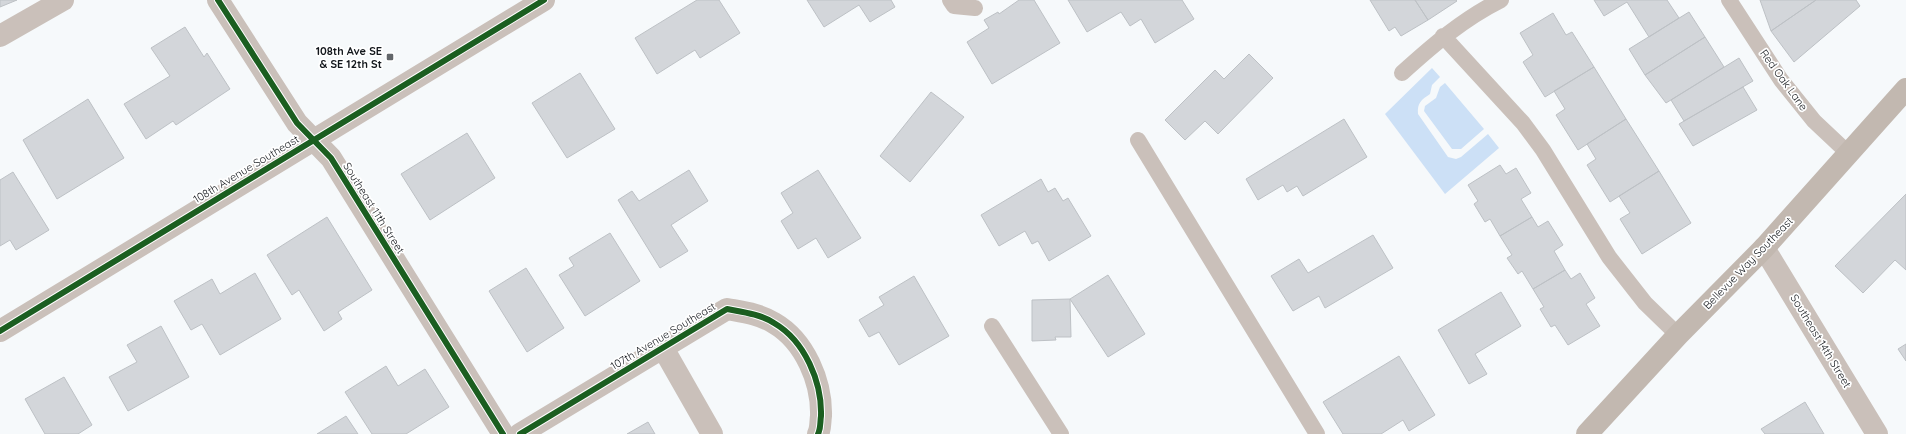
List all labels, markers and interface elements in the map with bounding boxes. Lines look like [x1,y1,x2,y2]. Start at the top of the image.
place label: 108th Ave SE & SE 12th St [316,44,382,71]
street label: Red Oak Lane [1757,47,1811,113]
marker: 108th Ave SE & SE 12th St [385,52,395,62]
street label: 108th Avenue Southeast [191,132,302,206]
street label: Southeast 11th Street [340,160,408,256]
street label: Bellevue Way Southeast [1700,214,1796,312]
street label: Southeast 14th Street [1788,292,1855,391]
street label: 107th Avenue Southeast [608,299,718,373]

